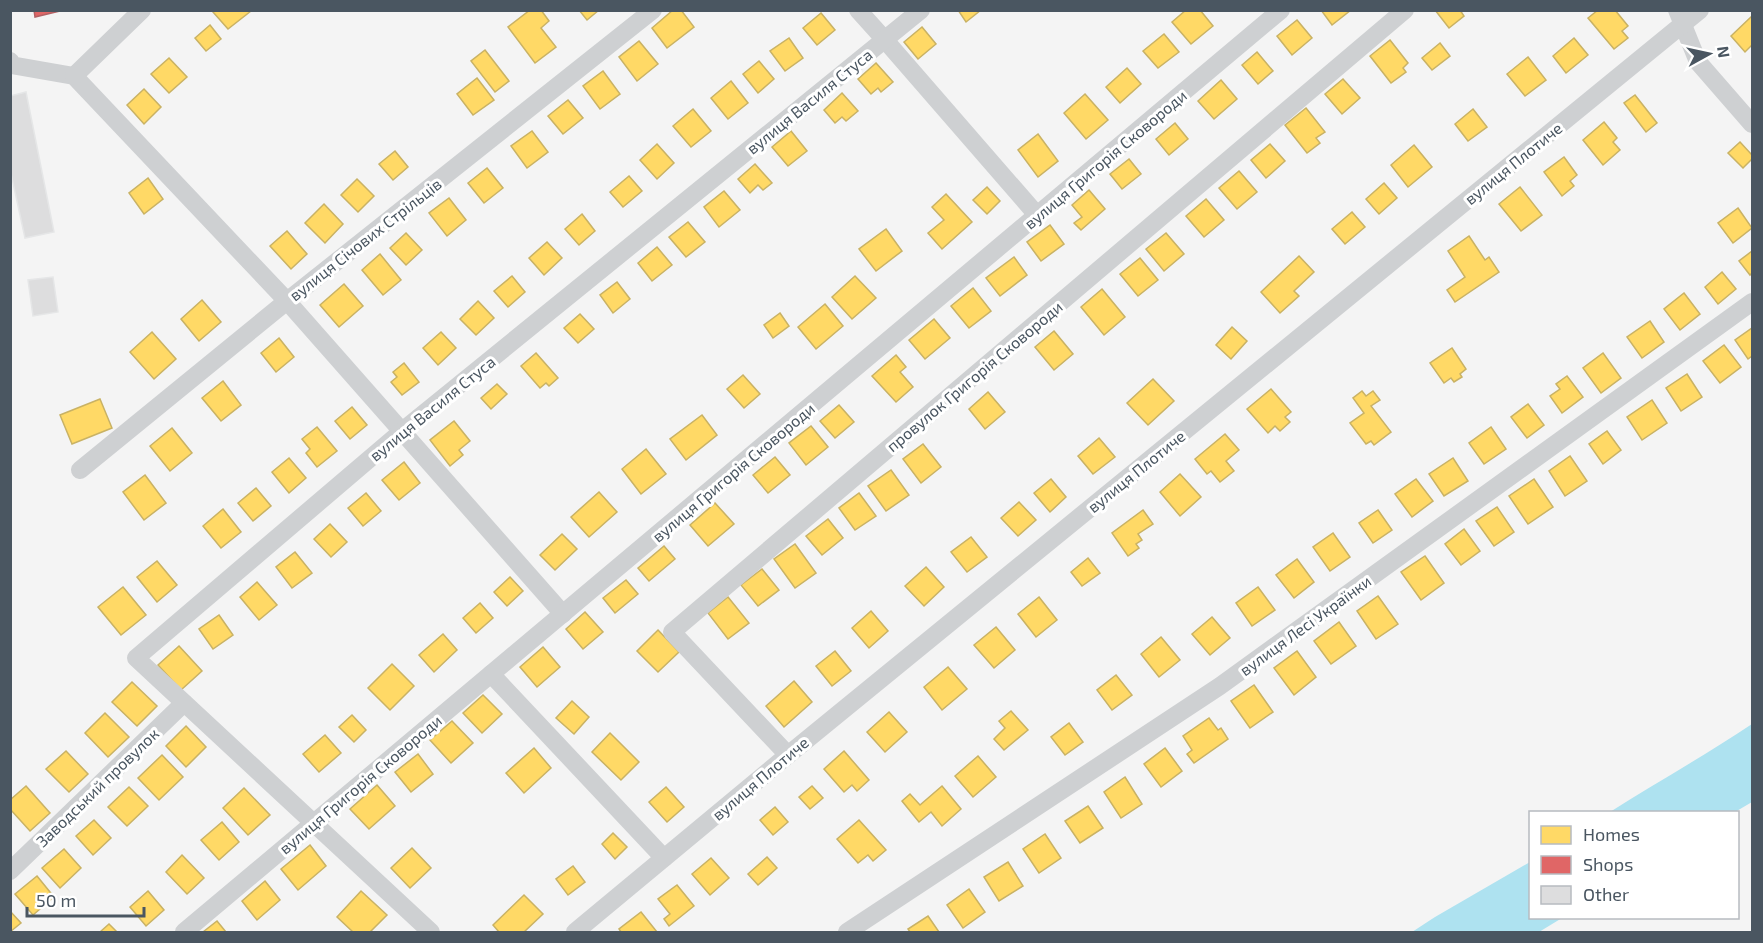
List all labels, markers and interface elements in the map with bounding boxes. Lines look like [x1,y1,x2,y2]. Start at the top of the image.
north arrow [1679,24,1739,84]
street label: вулиця Василя Стуса [742,44,876,158]
text: N [1714,45,1735,59]
street label: вулиця Григорія Сковороди [1020,85,1191,233]
street label: вулиця Плотиче [1460,118,1566,209]
street label: вулиця Січових Стрільців [285,174,446,305]
street label: провулок Григорія Сковороди [882,297,1066,456]
street label: вулиця Василя Стуса [365,351,499,465]
street label: вулиця Григорія Сковороди [648,398,819,546]
street label: вулиця Плотиче [1083,426,1189,517]
street label: вулиця Лесі Українки [1236,571,1375,680]
street label: вулиця Григорія Сковороди [275,710,446,858]
street label: Заводський провулок [32,723,163,851]
street label: вулиця Плотиче [708,732,813,825]
legend [1529,811,1739,919]
text: Homes [1583,823,1640,845]
text: Shops [1583,853,1633,875]
scale bar [27,880,144,918]
text: Other [1583,883,1629,905]
text: 50 m [36,889,76,911]

